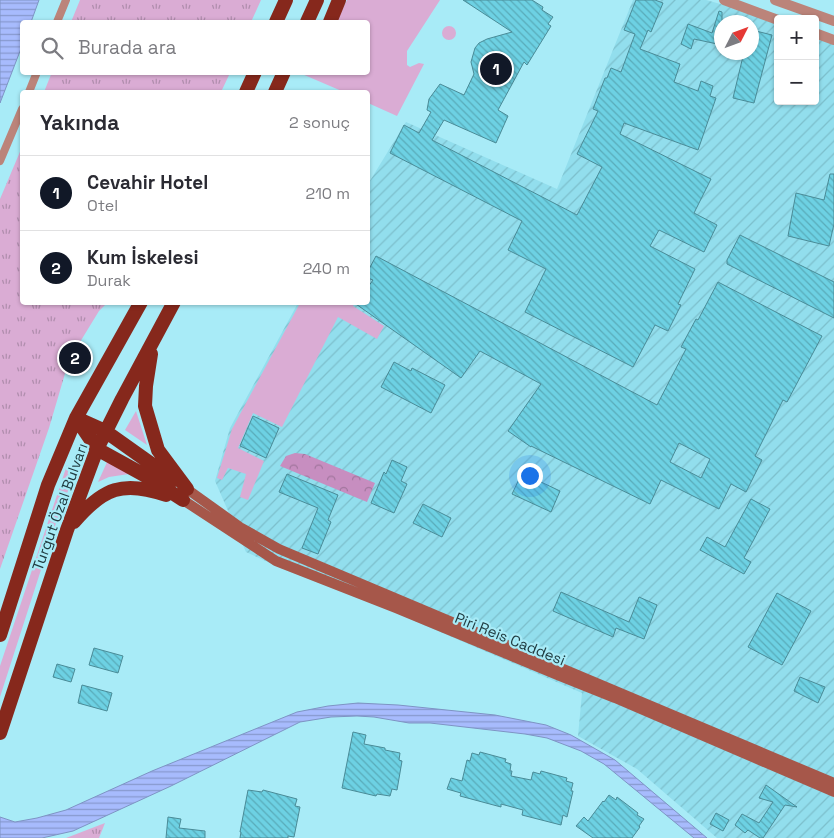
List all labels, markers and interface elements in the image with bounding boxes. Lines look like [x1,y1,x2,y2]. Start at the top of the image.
north arrow [714,15,759,60]
map controls [774,15,819,105]
button: + [774,15,819,60]
search box [20,20,370,75]
icon: search [38,34,66,62]
text: Burada ara [78,35,176,60]
pin: 1 [480,50,512,88]
button: − [774,60,819,105]
text: Yakında [40,109,119,136]
text: 2 sonuç [289,112,350,133]
text: Cevahir Hotel [87,170,208,195]
text: 1 [52,183,60,204]
text: 210 m [306,183,350,204]
text: Otel [87,195,118,216]
text: Kum İskelesi [87,245,199,270]
text: 2 [51,258,61,279]
text: 240 m [303,258,350,279]
text: Durak [87,270,131,291]
pin: 2 [59,339,91,377]
street label: Turgut Özal Bulvarı [28,440,91,573]
your location [517,463,543,489]
street label: Piri Reis Caddesi [452,608,568,669]

